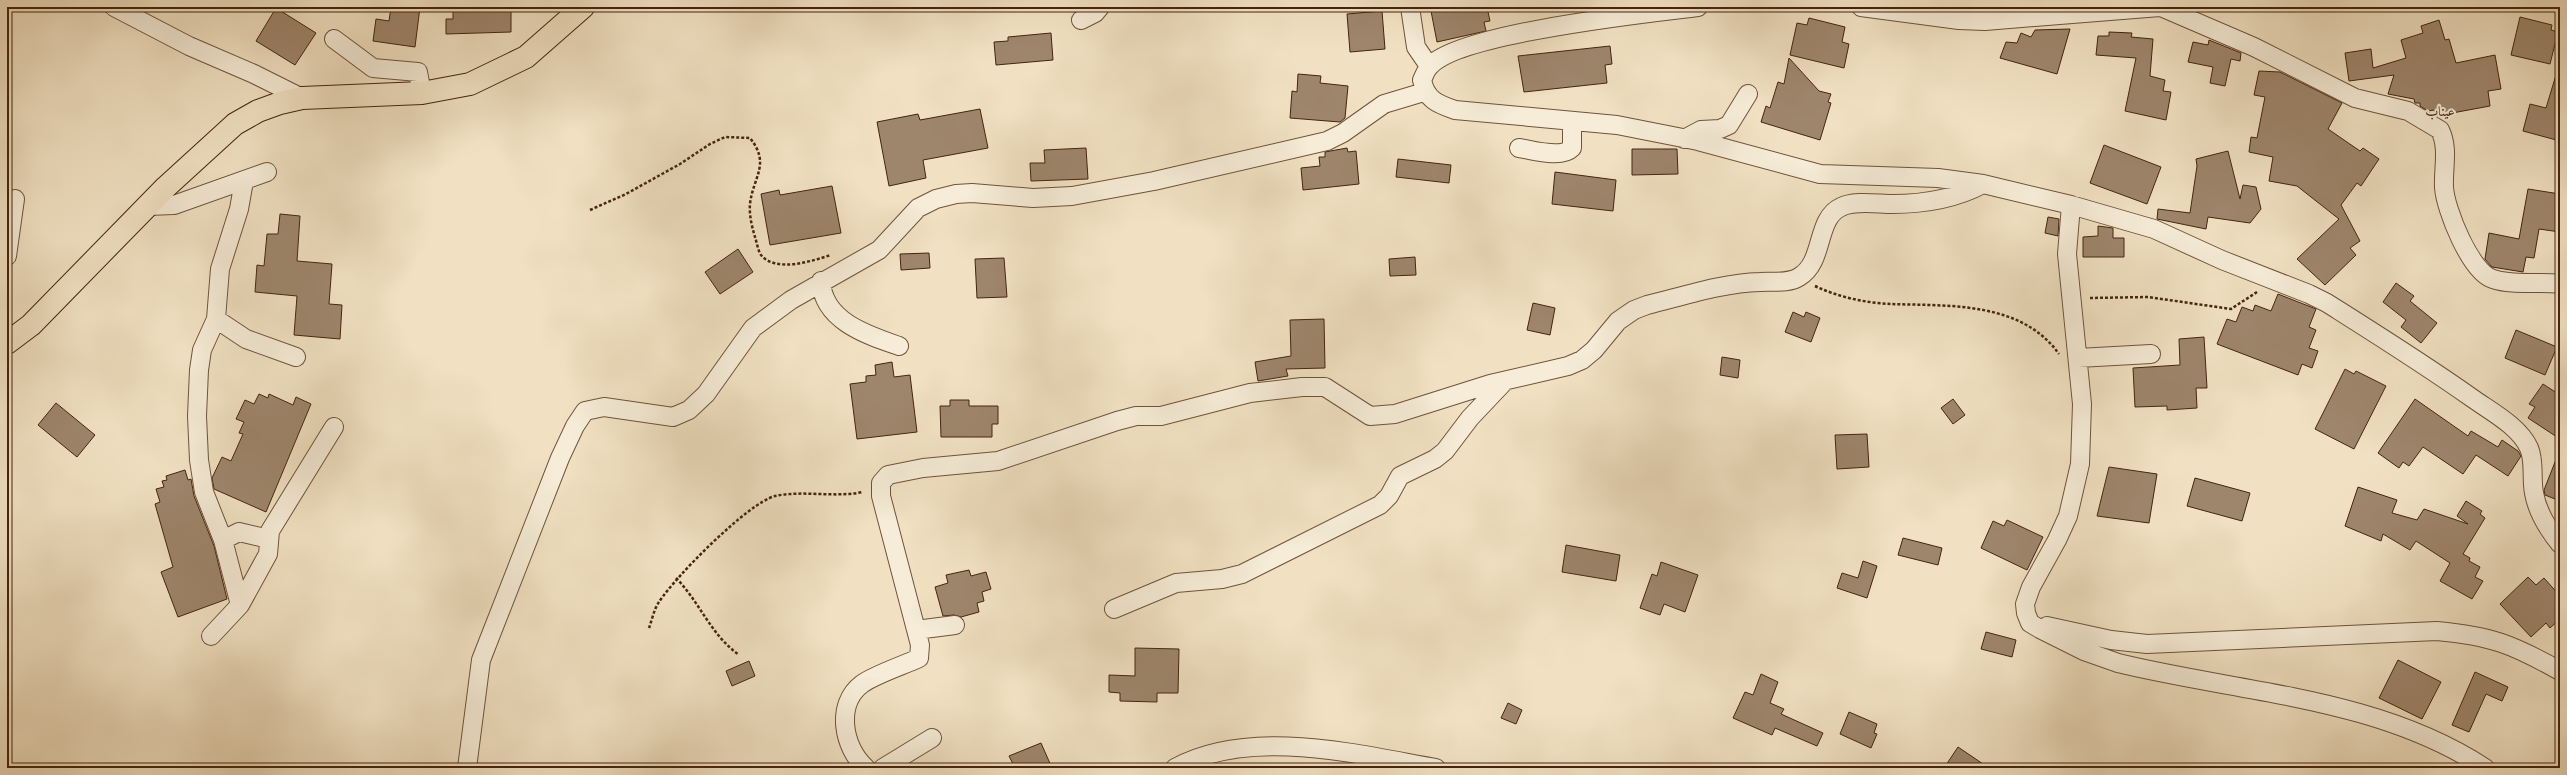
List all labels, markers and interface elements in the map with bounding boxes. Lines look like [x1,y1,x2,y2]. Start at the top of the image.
district label: عيناب [2425,102,2455,121]

